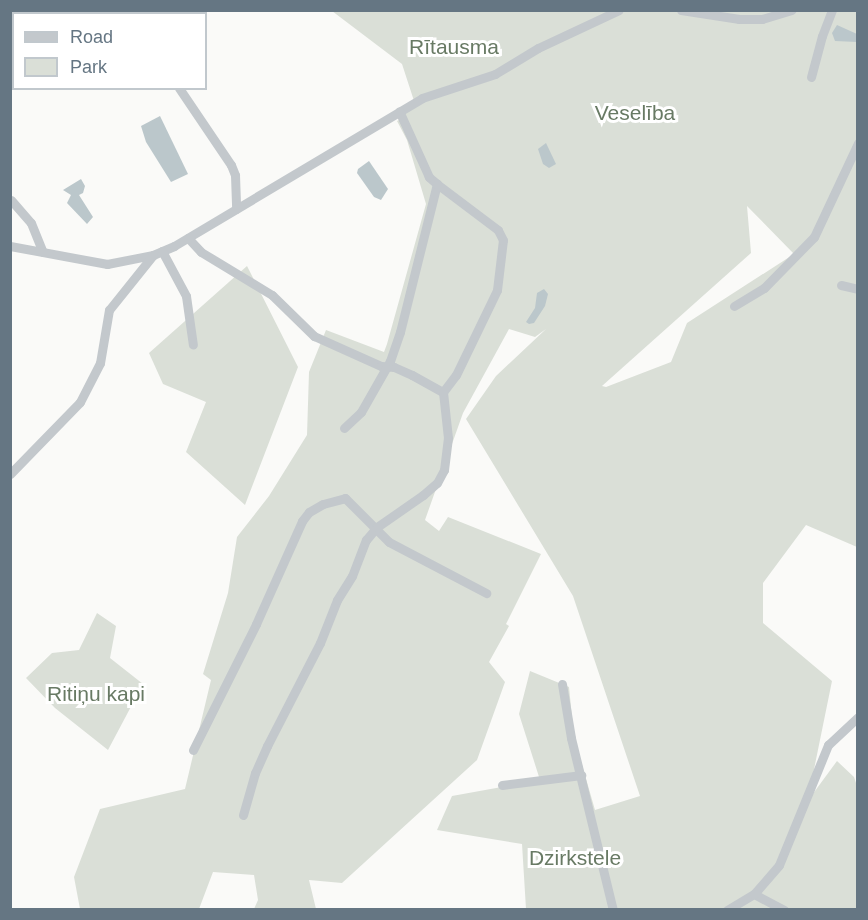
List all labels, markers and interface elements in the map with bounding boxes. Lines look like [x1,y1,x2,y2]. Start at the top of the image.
legend [12,12,207,90]
text: Road [70,27,113,47]
park label: Rītausma [409,34,499,60]
text: Park [70,57,107,77]
park label: Veselība [595,100,675,126]
park label: Ritiņu kapi [47,681,145,707]
park label: Dzirkstele [529,845,621,871]

